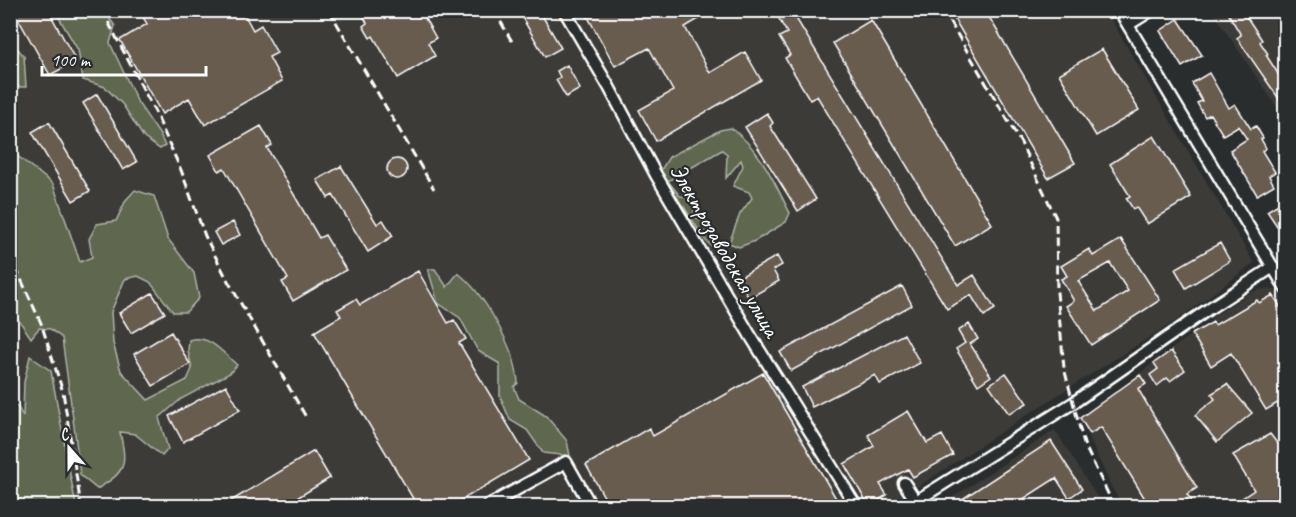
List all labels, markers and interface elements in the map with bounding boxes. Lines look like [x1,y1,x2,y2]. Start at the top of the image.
scale bar [42,39,206,77]
text: 100 m [51,49,92,71]
street label: Электрозаводская улица [663,158,788,344]
north arrow [39,418,99,478]
text: С [57,423,73,446]

